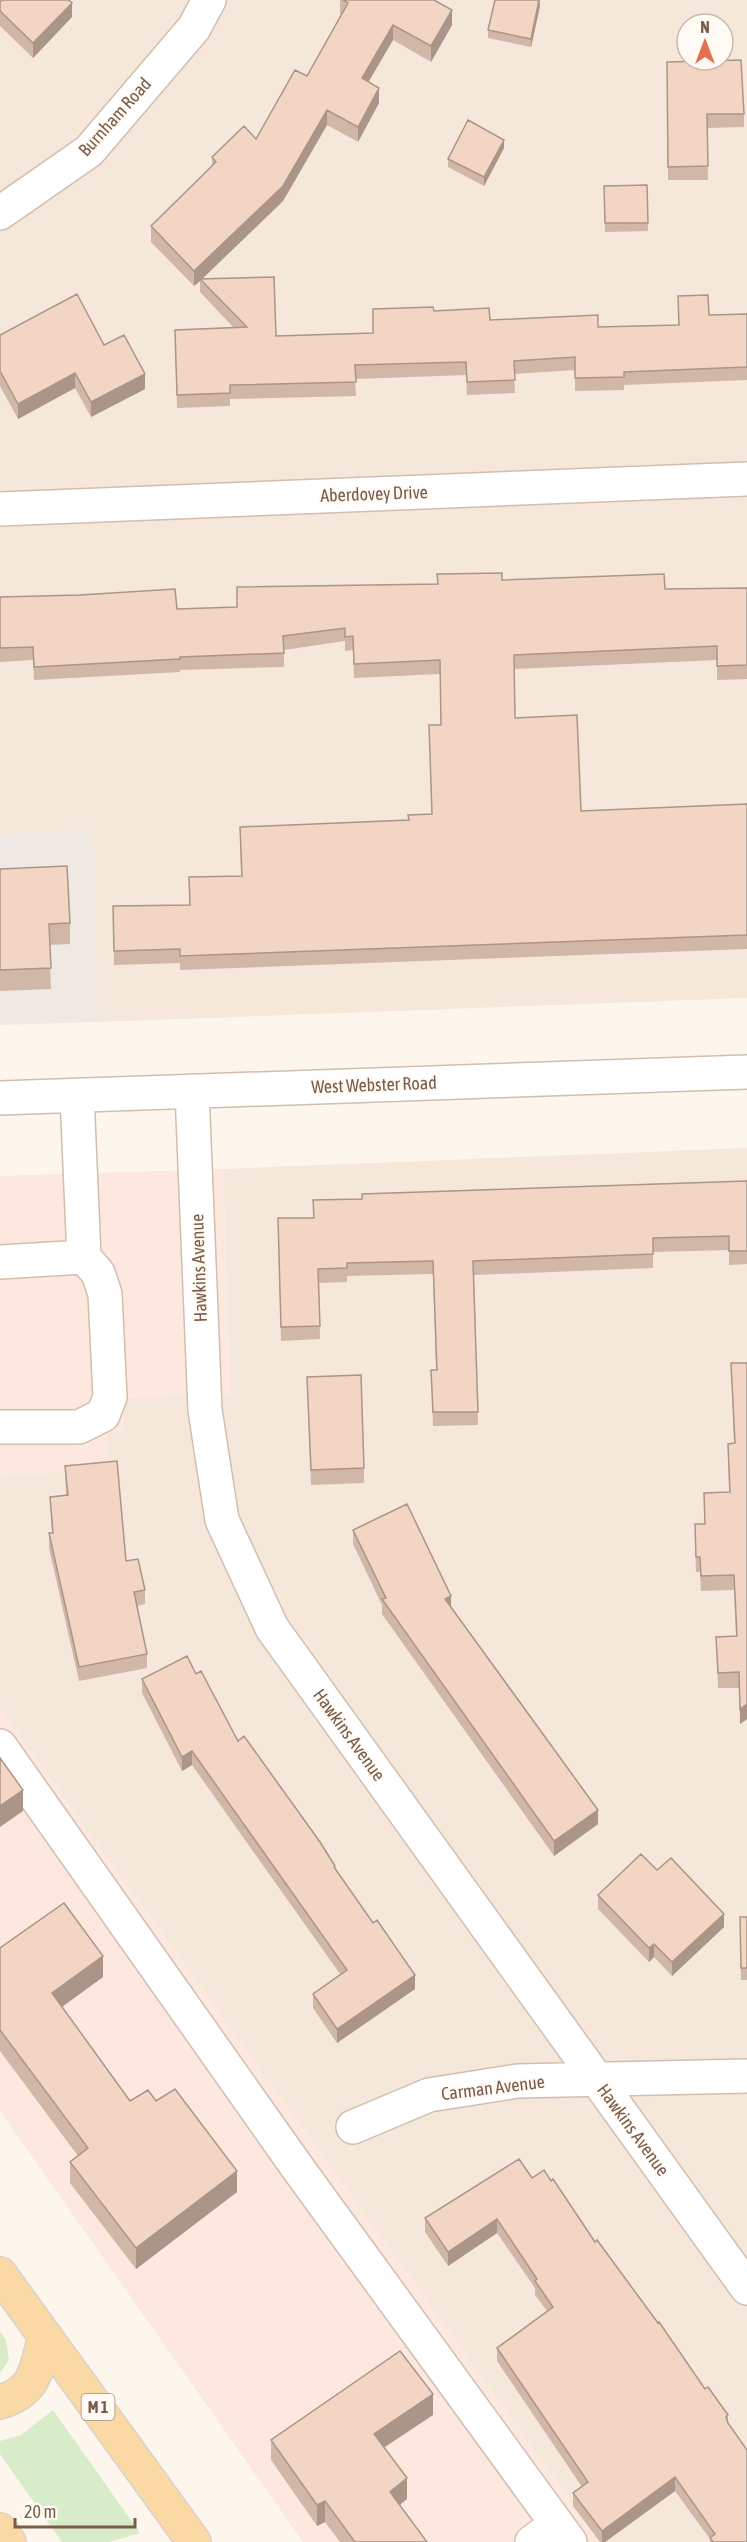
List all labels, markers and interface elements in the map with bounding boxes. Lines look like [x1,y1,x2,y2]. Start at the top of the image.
north arrow [675,12,735,72]
text: N [700,18,710,36]
street label: Burnham Road [74,73,155,160]
street label: Aberdovey Drive [320,481,428,506]
street label: West Webster Road [311,1072,437,1097]
street label: Hawkins Avenue [186,1213,211,1323]
street label: Hawkins Avenue [309,1685,390,1785]
street label: Carman Avenue [440,2071,546,2104]
street label: Hawkins Avenue [593,2080,674,2180]
road number: M 1 [82,2394,114,2420]
scale bar [15,2491,135,2529]
text: 20 m [24,2501,56,2522]

